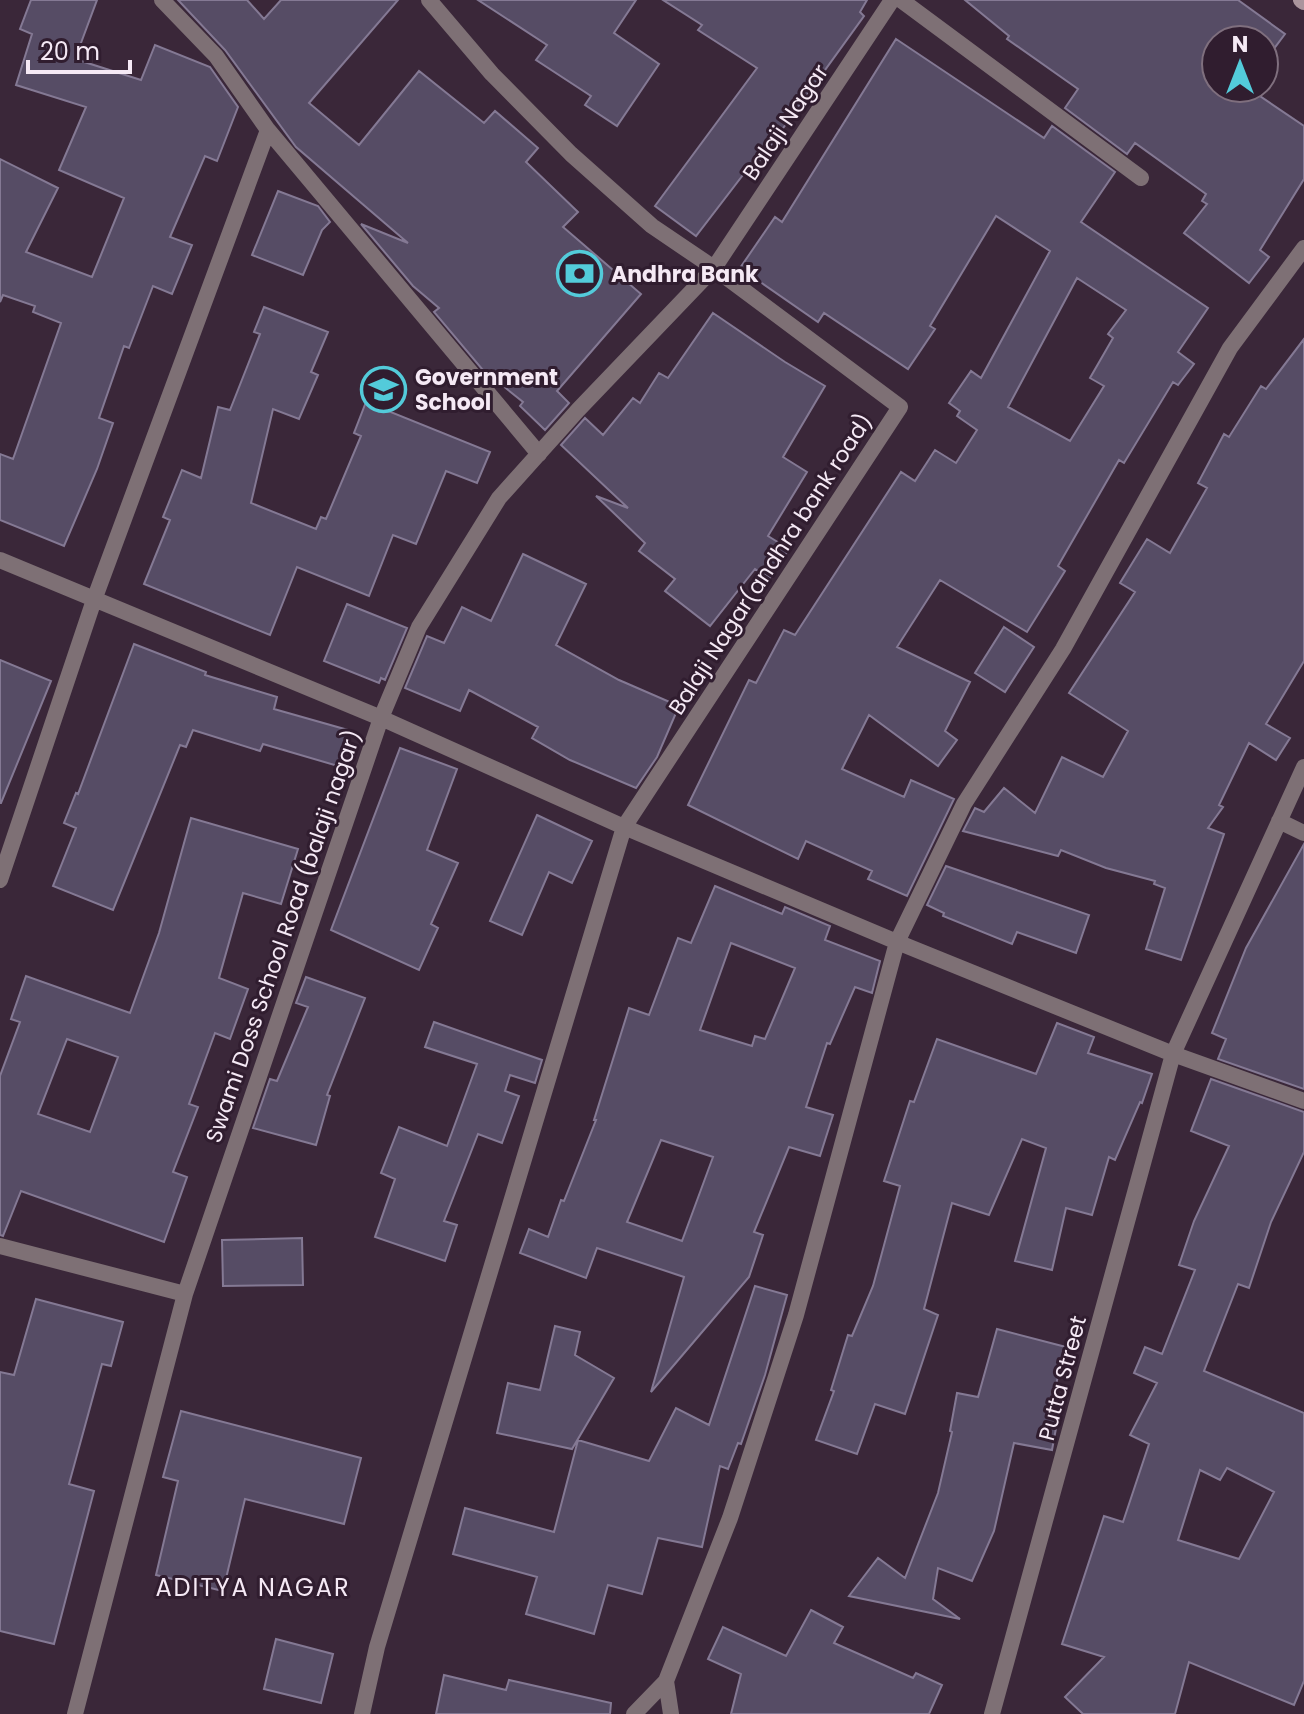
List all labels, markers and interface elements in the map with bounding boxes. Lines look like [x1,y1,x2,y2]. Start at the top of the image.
scale bar [28,24,130,74]
north arrow [1200,24,1280,104]
text: N [1232,29,1248,60]
text: 20 m [40,35,100,68]
street label: Balaji Nagar [735,58,836,186]
bank icon: Andhra Bank [556,250,604,298]
place label: Andhra Bank [611,259,759,290]
place label: Government School [415,362,558,418]
school or university icon: Government School [360,366,408,414]
street label: Balaji Nagar(andhra bank road) [661,408,880,721]
street label: Swami Doss School Road (balaji nagar) [198,726,369,1147]
street label: Putta Street [1031,1312,1094,1444]
district label: ADITYA NAGAR [155,1571,351,1604]

